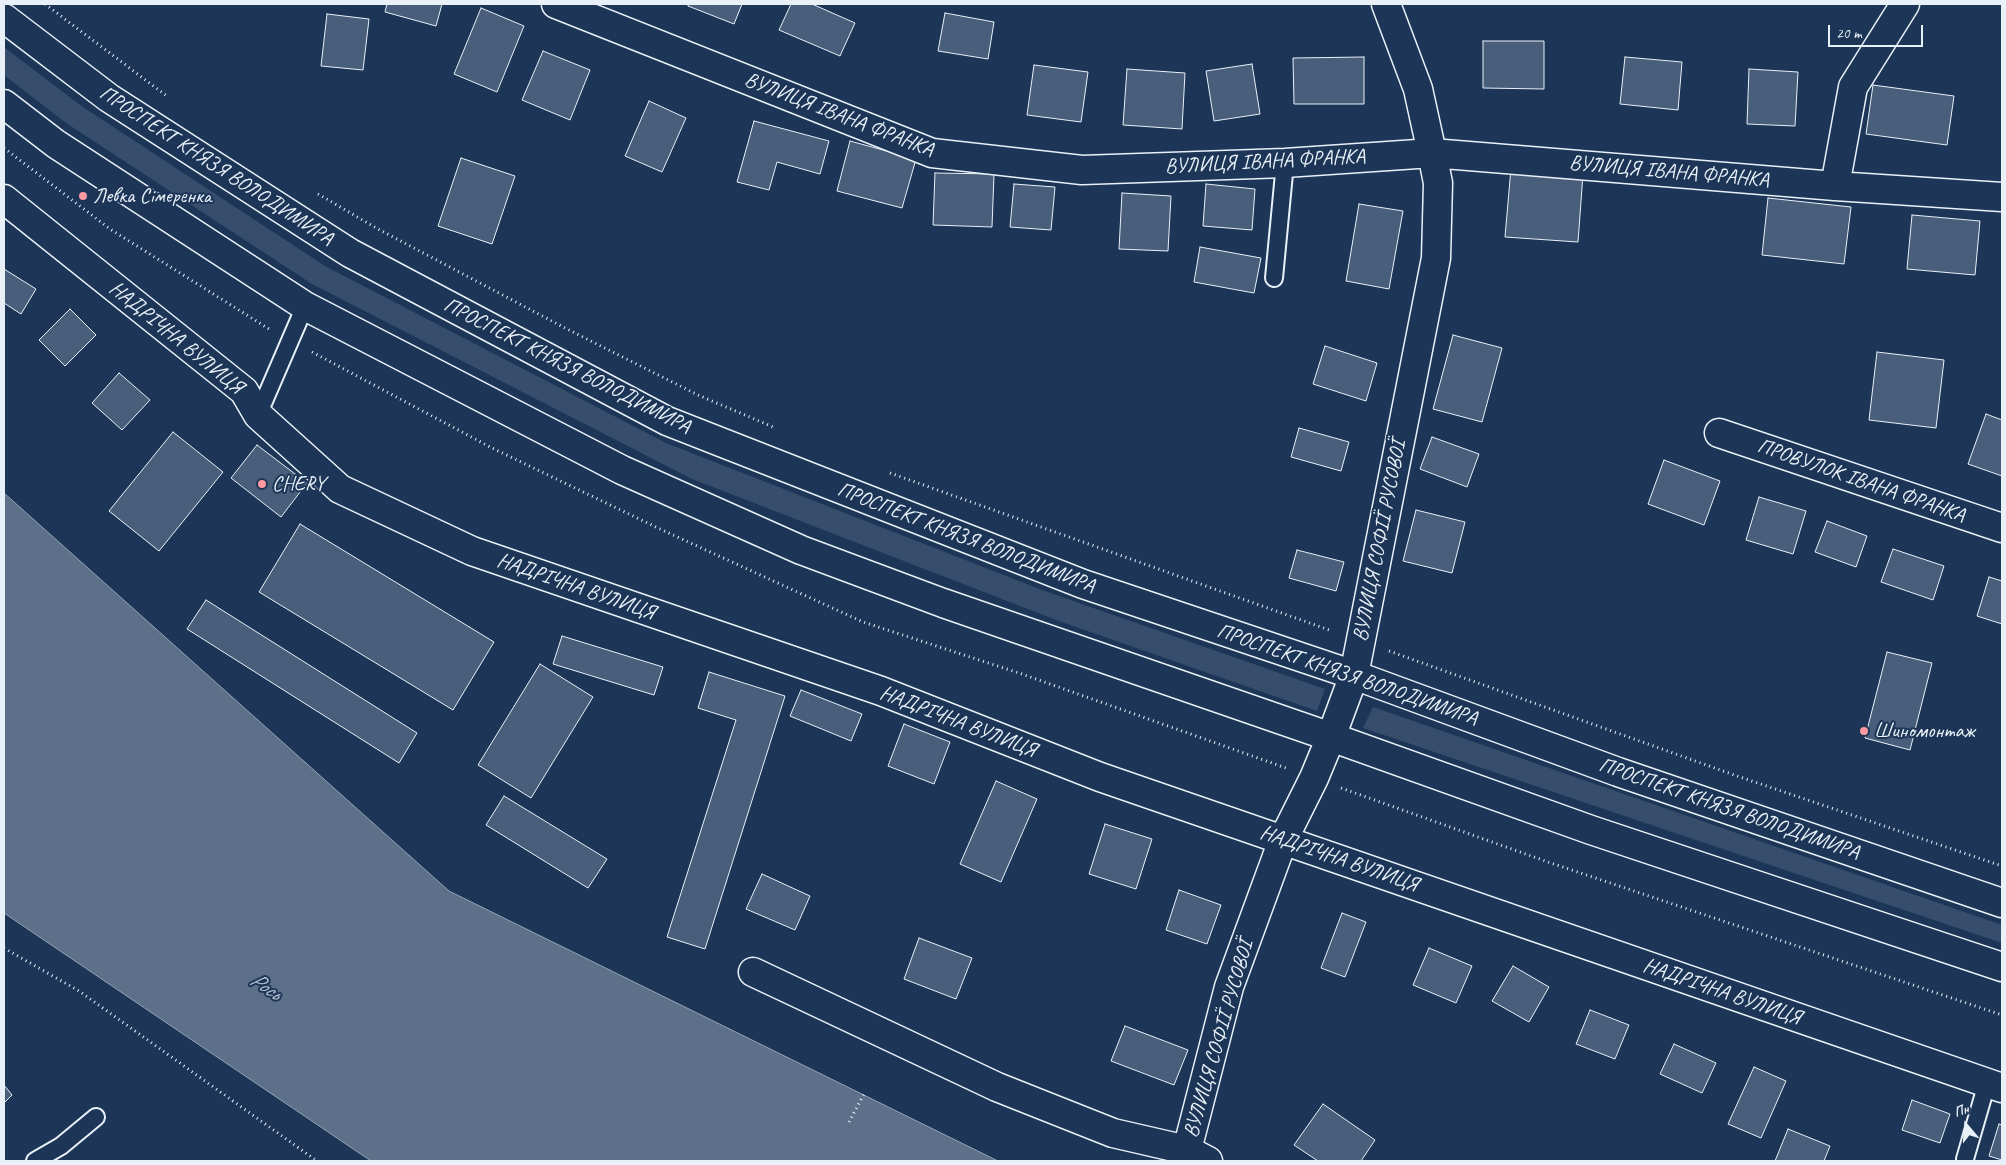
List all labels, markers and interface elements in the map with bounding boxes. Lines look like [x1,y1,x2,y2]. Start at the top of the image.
scale bar [1831,15,1926,47]
text: 20 m [1836,24,1862,43]
street label: ВУЛИЦЯ ІВАНА ФРАНКА [741,67,937,163]
street label: ПРОСПЕКТ КНЯЗЯ ВОЛОДИМИРА [94,81,338,251]
street label: ВУЛИЦЯ ІВАНА ФРАНКА [1164,144,1366,180]
street label: ВУЛИЦЯ ІВАНА ФРАНКА [1568,151,1770,193]
place label: Левка Сімеренка [93,183,211,209]
marker: Левка Сімеренка [77,190,89,202]
street label: НАДРІЧНА ВУЛИЦЯ [104,276,248,400]
street label: ПРОСПЕКТ КНЯЗЯ ВОЛОДИМИРА [439,293,695,439]
street label: ПРОВУЛОК ІВАНА ФРАНКА [1754,434,1968,528]
street label: ВУЛИЦЯ СОФІЇ РУСОВОЇ [1348,438,1412,644]
place label: CHERY [272,471,325,497]
street label: ПРОСПЕКТ КНЯЗЯ ВОЛОДИМИРА [834,477,1098,599]
marker: CHERY [256,478,268,490]
street label: НАДРІЧНА ВУЛИЦЯ [494,548,658,626]
street label: ПРОСПЕКТ КНЯЗЯ ВОЛОДИМИРА [1213,619,1481,731]
street label: НАДРІЧНА ВУЛИЦЯ [876,681,1040,763]
place label: Шиномонтаж [1874,718,1974,744]
marker: Шиномонтаж [1858,725,1870,737]
street label: ПРОСПЕКТ КНЯЗЯ ВОЛОДИМИРА [1595,753,1863,865]
street label: НАДРІЧНА ВУЛИЦЯ [1257,820,1421,898]
street label: ВУЛИЦЯ СОФІЇ РУСОВОЇ [1179,937,1259,1141]
street label: НАДРІЧНА ВУЛИЦЯ [1640,953,1804,1031]
water label: Рось [245,967,285,1007]
north arrow [1941,1100,1991,1150]
text: Пн [1952,1100,1971,1121]

